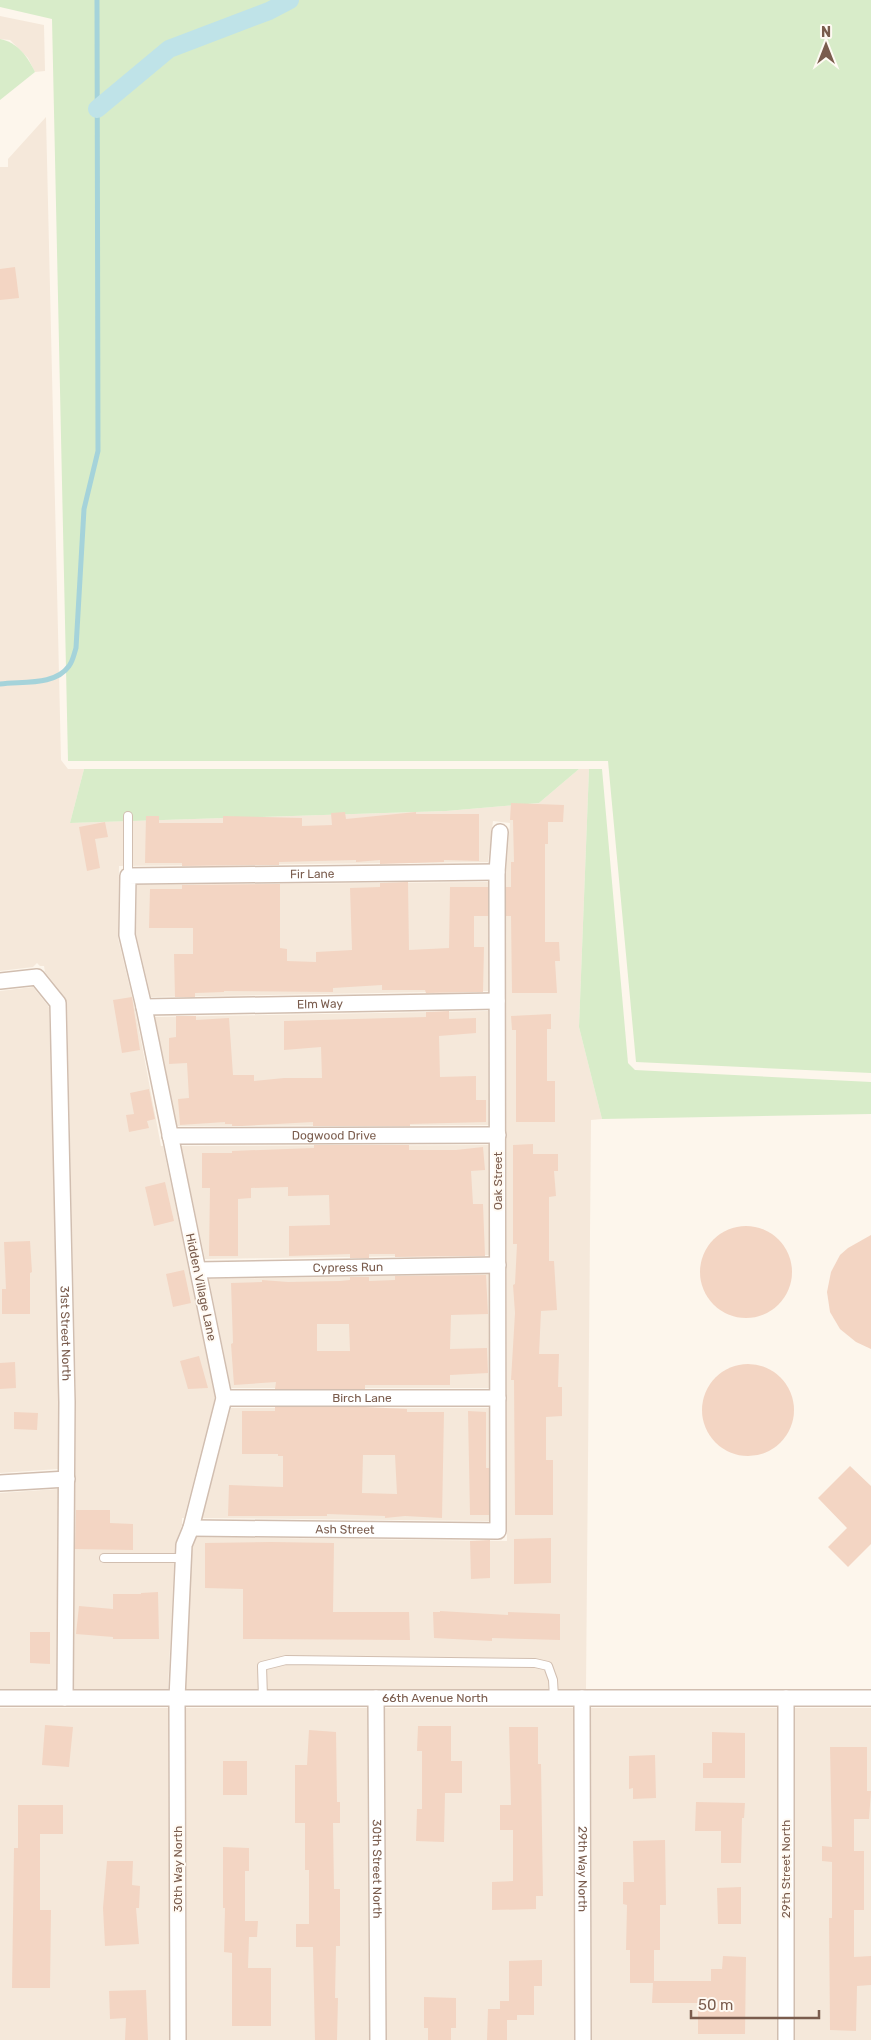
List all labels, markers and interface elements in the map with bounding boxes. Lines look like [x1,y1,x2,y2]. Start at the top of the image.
north arrow [801,20,851,70]
text: N [821,24,831,41]
street label: Fir Lane [290,867,335,881]
street label: Elm Way [297,997,344,1011]
street label: Dogwood Drive [292,1128,377,1143]
street label: Oak Street [491,1151,505,1210]
street label: Hidden Village Lane [183,1232,219,1342]
street label: Cypress Run [313,1260,383,1275]
street label: 31st Street North [57,1285,74,1381]
street label: Birch Lane [332,1391,392,1405]
street label: Ash Street [315,1522,375,1537]
street label: 66th Avenue North [382,1691,488,1705]
street label: 30th Street North [370,1819,384,1919]
street label: 29th Street North [779,1820,793,1918]
street label: 30th Way North [171,1826,185,1912]
street label: 29th Way North [575,1826,590,1912]
scale bar [691,1988,818,2020]
text: 50 m [698,1996,733,2014]

